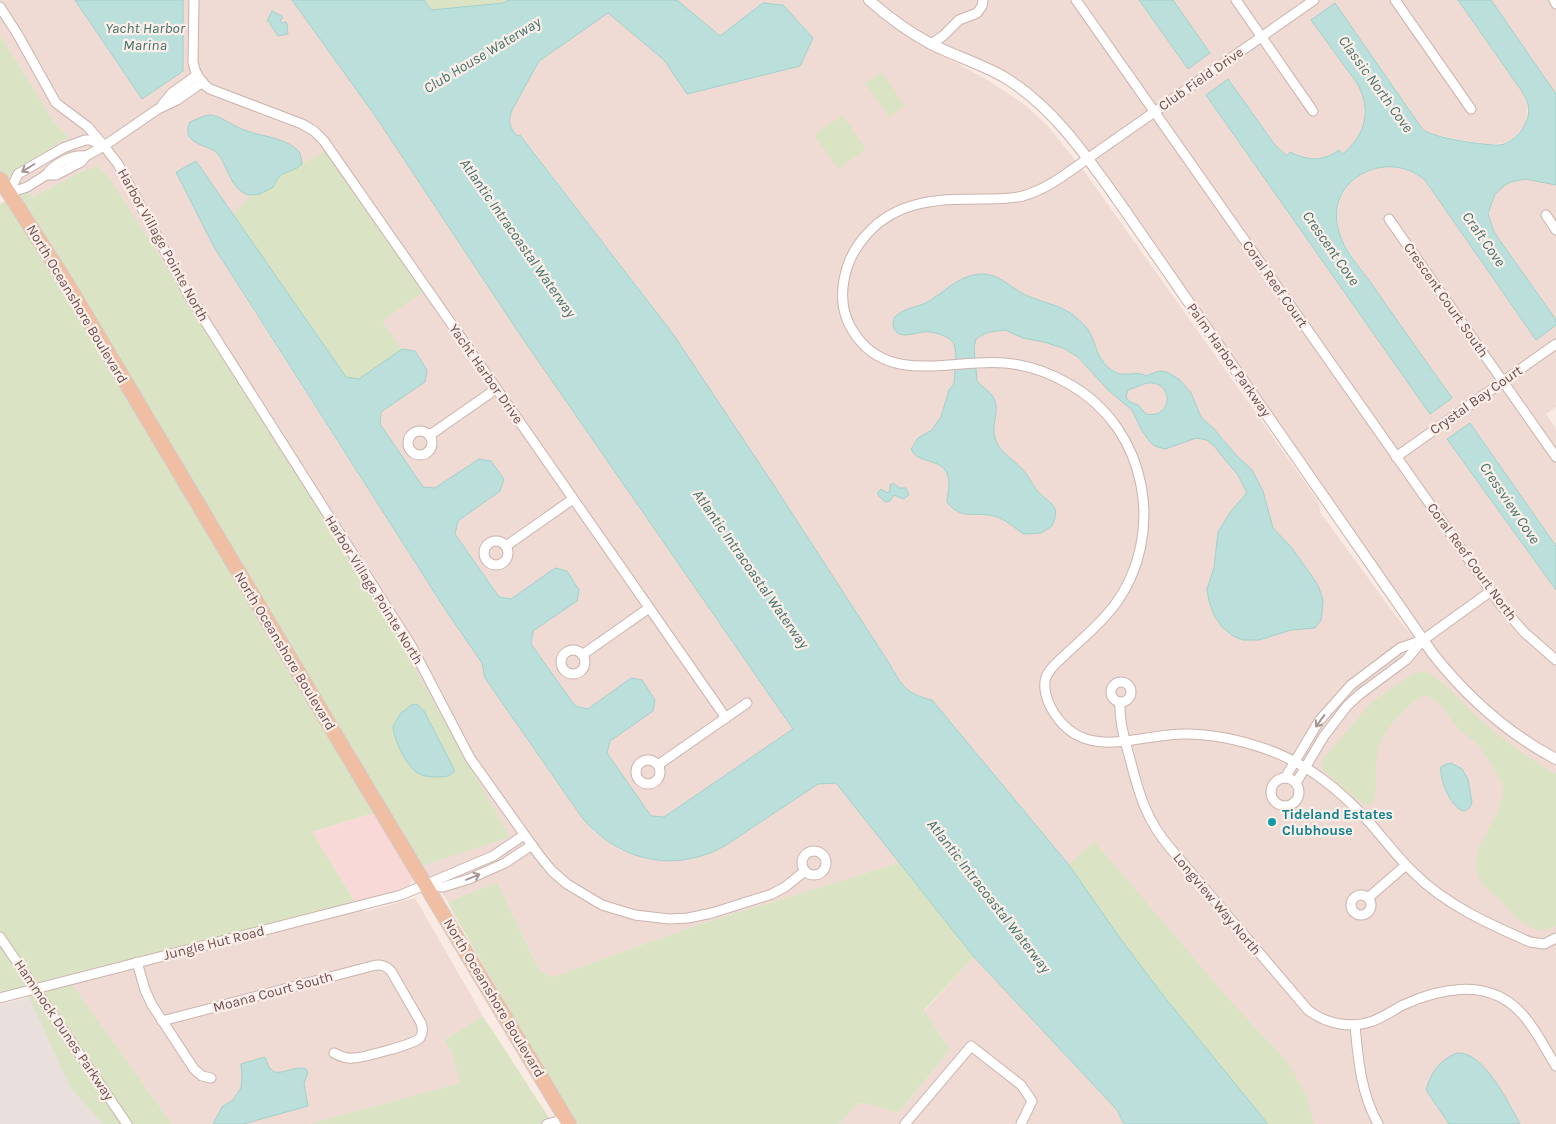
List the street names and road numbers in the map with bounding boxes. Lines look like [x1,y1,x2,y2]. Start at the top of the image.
street label: Club Field Drive [1155,43,1247,115]
street label: Harbor Village Pointe North [114,166,212,324]
street label: North Oceanshore Boulevard [23,222,131,386]
street label: Coral Reef Court [1239,237,1311,331]
street label: Crescent Court South [1400,239,1492,361]
street label: Palm Harbor Parkway [1183,300,1275,421]
street label: Yacht Harbor Drive [445,321,527,427]
street label: Crystal Bay Court [1426,362,1526,438]
street label: Coral Reef Court North [1423,500,1521,624]
street label: Harbor Village Pointe North [321,512,427,668]
street label: North Oceanshore Boulevard [231,569,339,733]
street label: Longview Way North [1169,849,1265,959]
street label: North Oceanshore Boulevard [440,916,548,1080]
street label: Jungle Hut Road [162,922,266,964]
street label: Hammock Dunes Parkway [10,956,118,1104]
street label: Moana Court South [211,968,335,1016]

